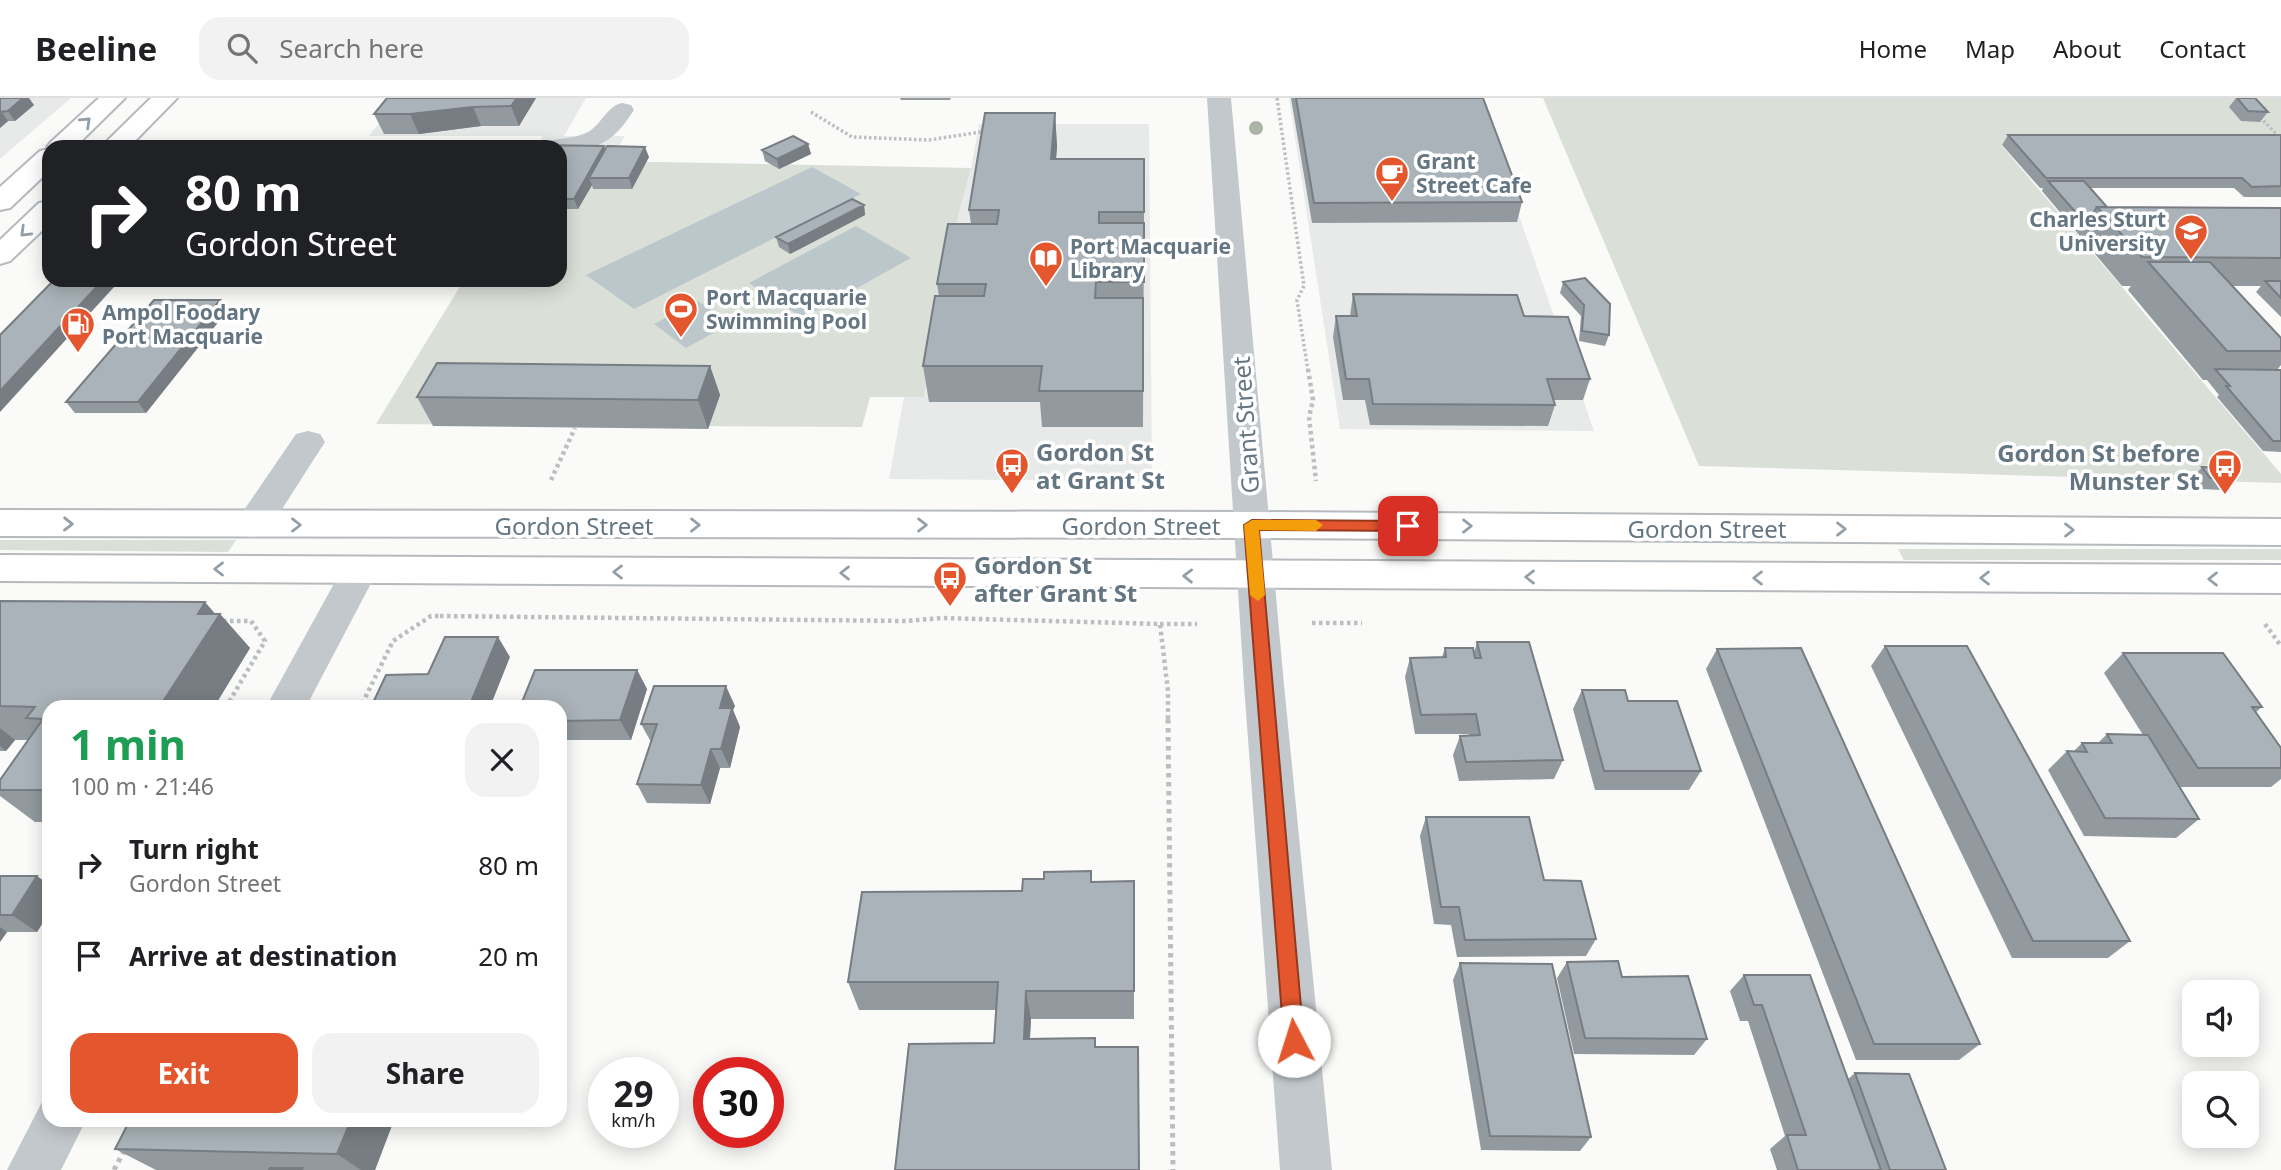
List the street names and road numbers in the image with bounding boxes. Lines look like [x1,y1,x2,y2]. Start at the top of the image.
street label: Grant Street [1224,355,1266,495]
street label: Gordon Street [495,509,654,542]
street label: Gordon Street [1062,509,1221,542]
street label: Gordon Street [1628,512,1787,545]

